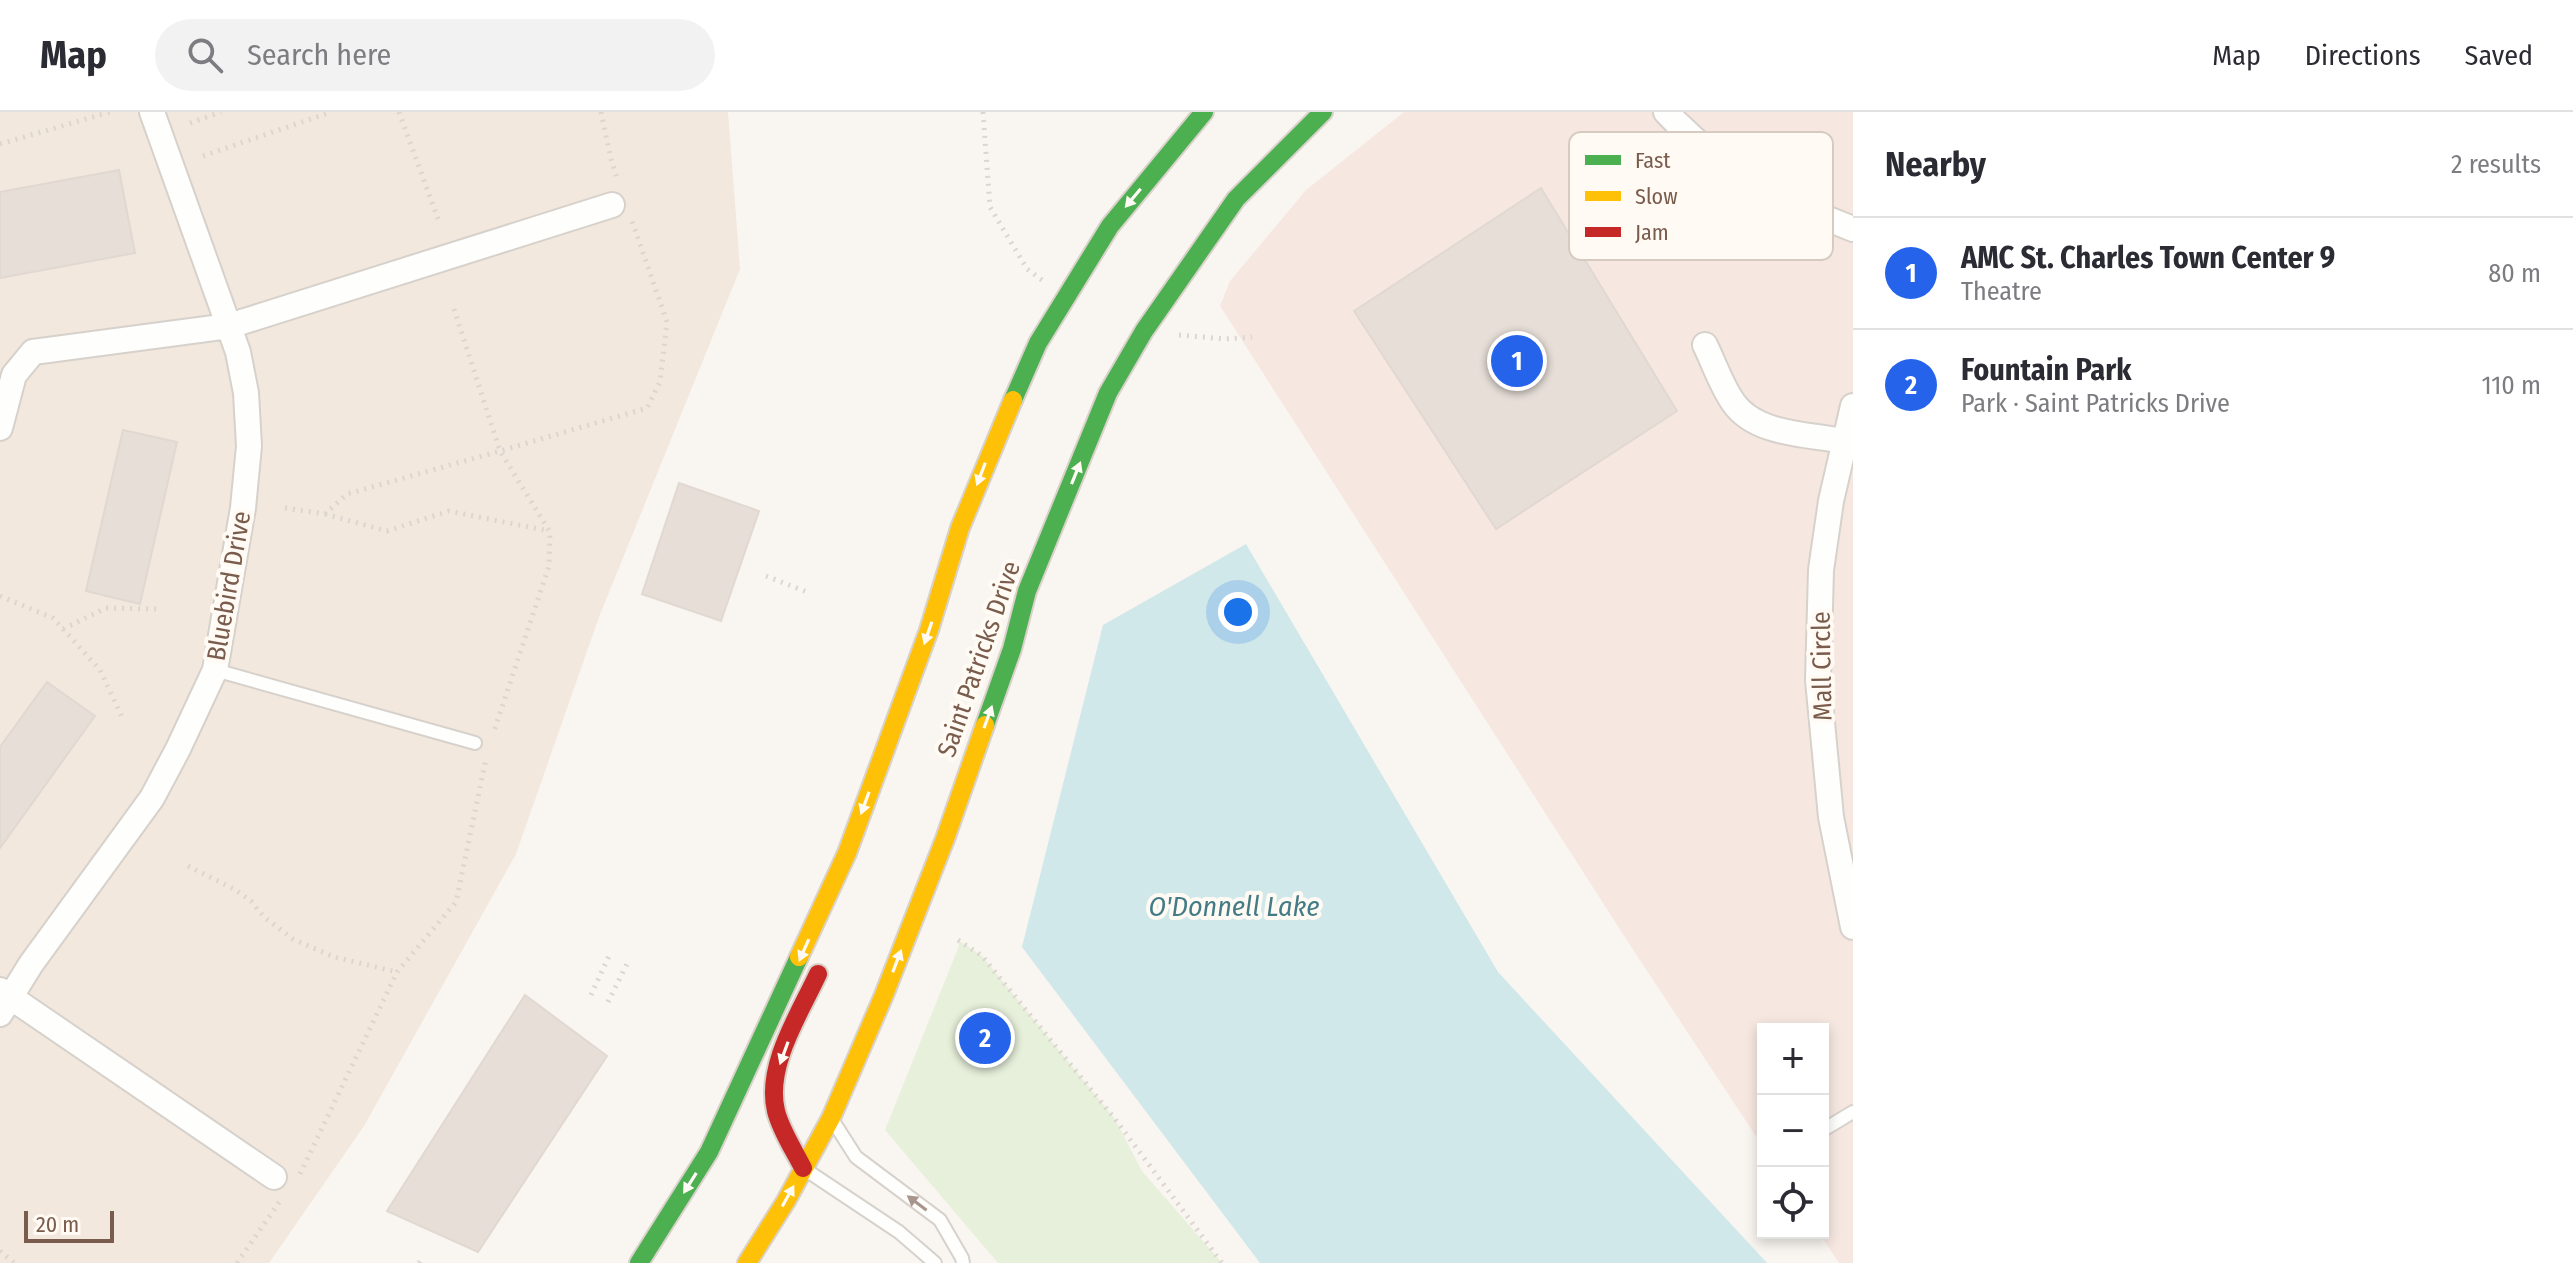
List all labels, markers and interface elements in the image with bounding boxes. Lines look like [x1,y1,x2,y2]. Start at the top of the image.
search box [155,19,715,91]
text: Map [40,32,107,78]
icon: search [183,33,227,77]
text: Search here [247,37,391,73]
text: Map [2212,39,2261,72]
text: Directions [2305,39,2421,72]
text: Saved [2465,39,2533,72]
legend [1569,132,1833,260]
text: Nearby [1885,144,1986,185]
text: Fast [1635,147,1671,174]
text: 2 results [2451,149,2541,180]
text: Slow [1635,183,1678,210]
one-way arrow [1125,188,1142,208]
text: Jam [1635,219,1669,246]
text: AMC St. Charles Town Center 9 [1961,240,2335,276]
text: 1 [1906,258,1917,289]
text: 80 m [2488,258,2541,289]
text: Theatre [1961,276,2042,307]
pin: 1 [1491,331,1543,391]
text: Fountain Park [1961,352,2131,388]
text: 2 [1905,370,1917,401]
text: 110 m [2481,370,2541,401]
text: Park · Saint Patricks Drive [1961,388,2230,419]
one-way arrow [1069,461,1082,485]
one-way arrow [974,462,987,486]
street label: Bluebird Drive [201,509,257,663]
street label: Saint Patricks Drive [931,557,1027,761]
your location [1218,592,1258,632]
street label: Mall Circle [1806,611,1838,721]
one-way arrow [921,621,933,645]
one-way arrow [982,705,994,729]
one-way arrow [858,791,871,815]
water label: O'Donnell Lake [1148,890,1320,923]
one-way arrow [797,938,810,961]
one-way arrow [891,949,904,973]
pin: 2 [959,1008,1011,1068]
map controls [1757,1023,1829,1239]
button: + [1757,1023,1829,1095]
one-way arrow [778,1041,790,1065]
button: − [1757,1095,1829,1167]
button: locate [1757,1167,1829,1239]
one-way arrow [683,1172,697,1194]
one-way arrow [781,1185,795,1208]
one-way arrow [907,1195,927,1211]
scale bar [24,1207,114,1243]
text: 20 m [36,1211,79,1238]

